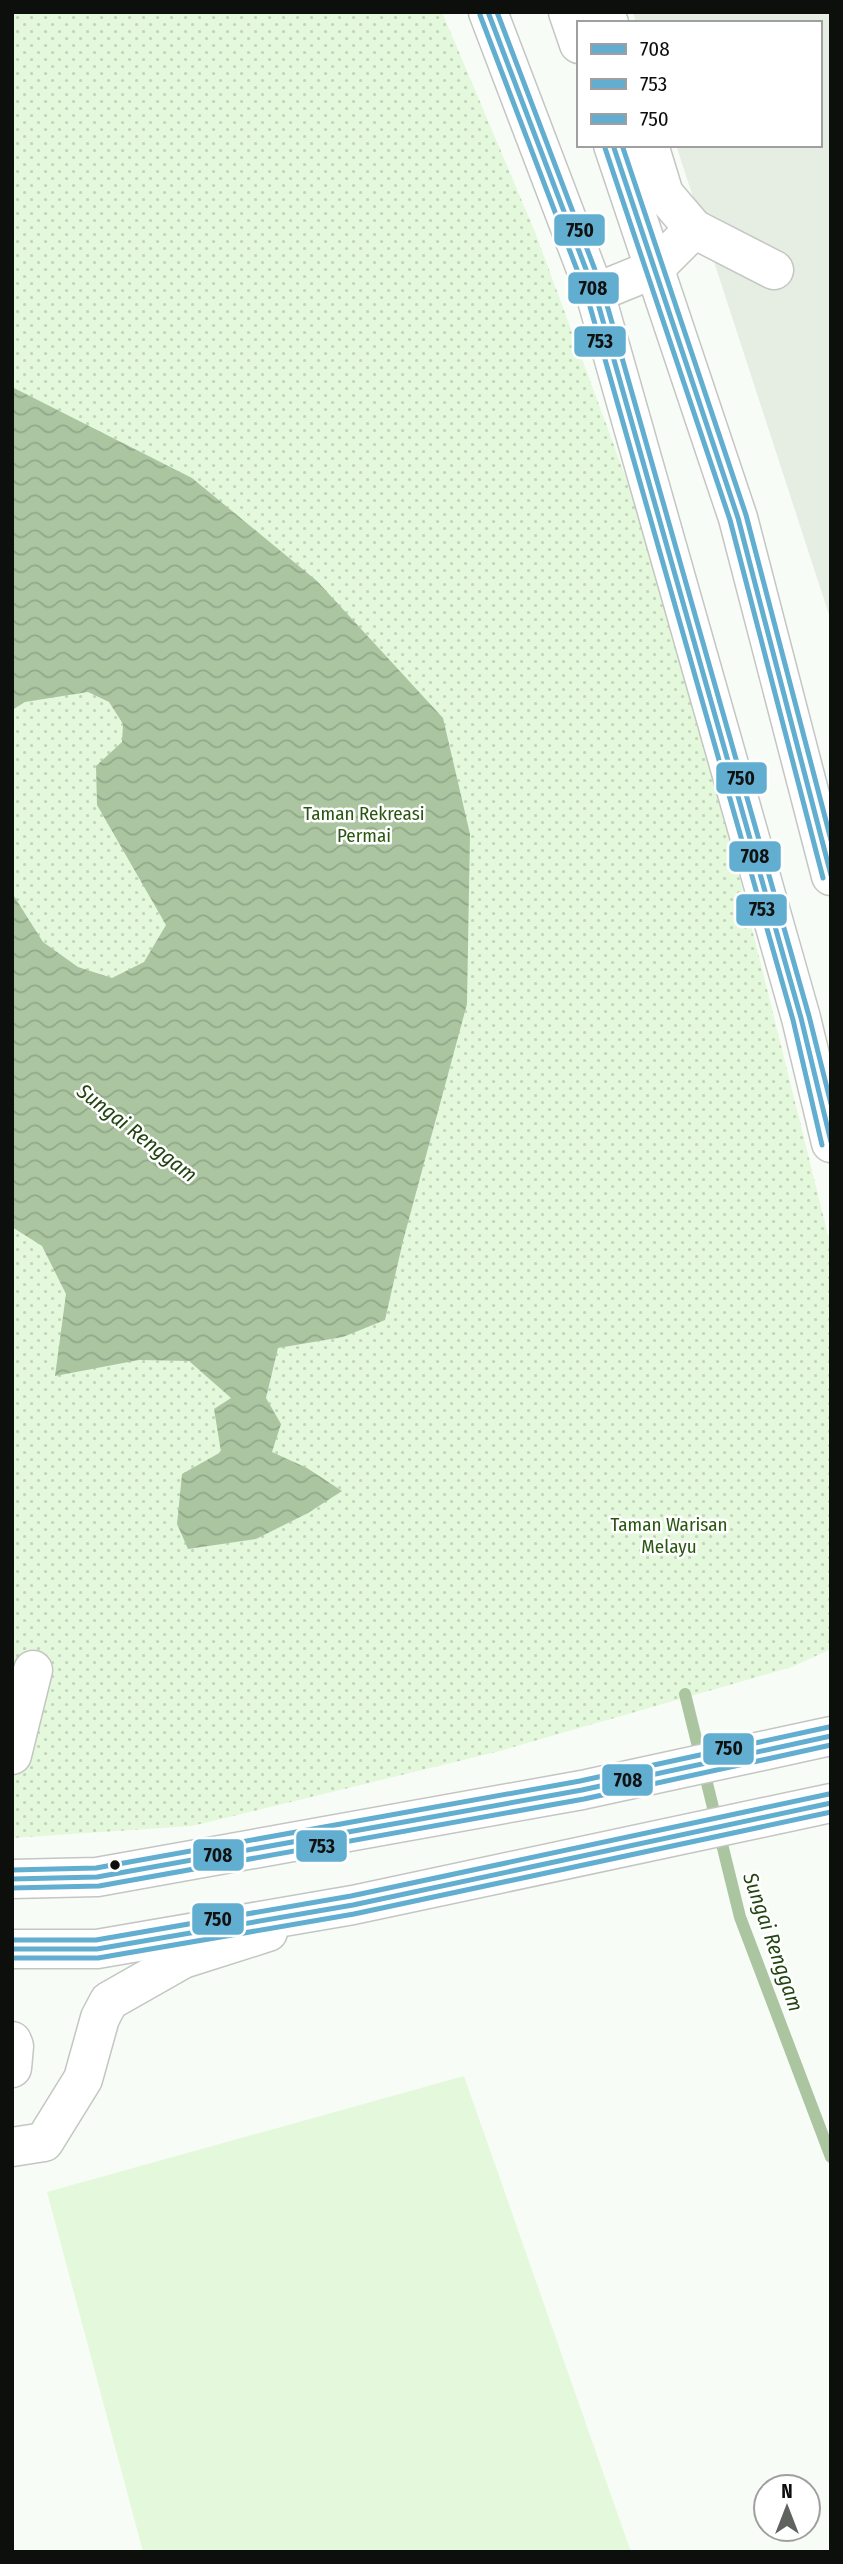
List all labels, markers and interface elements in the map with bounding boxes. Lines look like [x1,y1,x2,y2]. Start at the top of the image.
legend [577,21,822,147]
text: 708 [640,36,670,62]
text: 753 [640,71,667,97]
text: 750 [640,106,669,132]
line badge: 750 [553,213,606,247]
text: 750 [566,219,594,242]
line badge: 708 [567,271,620,305]
text: 708 [579,277,607,300]
line badge: 753 [573,325,627,358]
text: 753 [587,330,613,353]
line badge: 750 [715,761,768,795]
text: 750 [727,767,755,790]
park label: Taman Rekreasi Permai [303,802,425,847]
line badge: 708 [728,840,782,873]
text: 708 [741,845,769,868]
line badge: 753 [735,893,788,927]
text: 753 [749,898,775,921]
water label: Sungai Renggam [71,1077,202,1188]
park label: Taman Warisan Melayu [610,1513,728,1558]
line badge: 750 [702,1732,755,1766]
text: 750 [715,1737,743,1760]
line badge: 708 [601,1763,654,1797]
text: 708 [614,1769,642,1792]
line badge: 753 [295,1829,348,1863]
text: 753 [309,1835,335,1858]
line badge: 708 [192,1838,245,1872]
text: 708 [204,1844,232,1867]
unlabelled marker [108,1858,122,1872]
water label: Sungai Renggam [737,1868,809,2015]
line badge: 750 [191,1902,245,1936]
text: 750 [204,1908,232,1931]
north arrow [752,2473,822,2543]
text: N [781,2480,793,2503]

